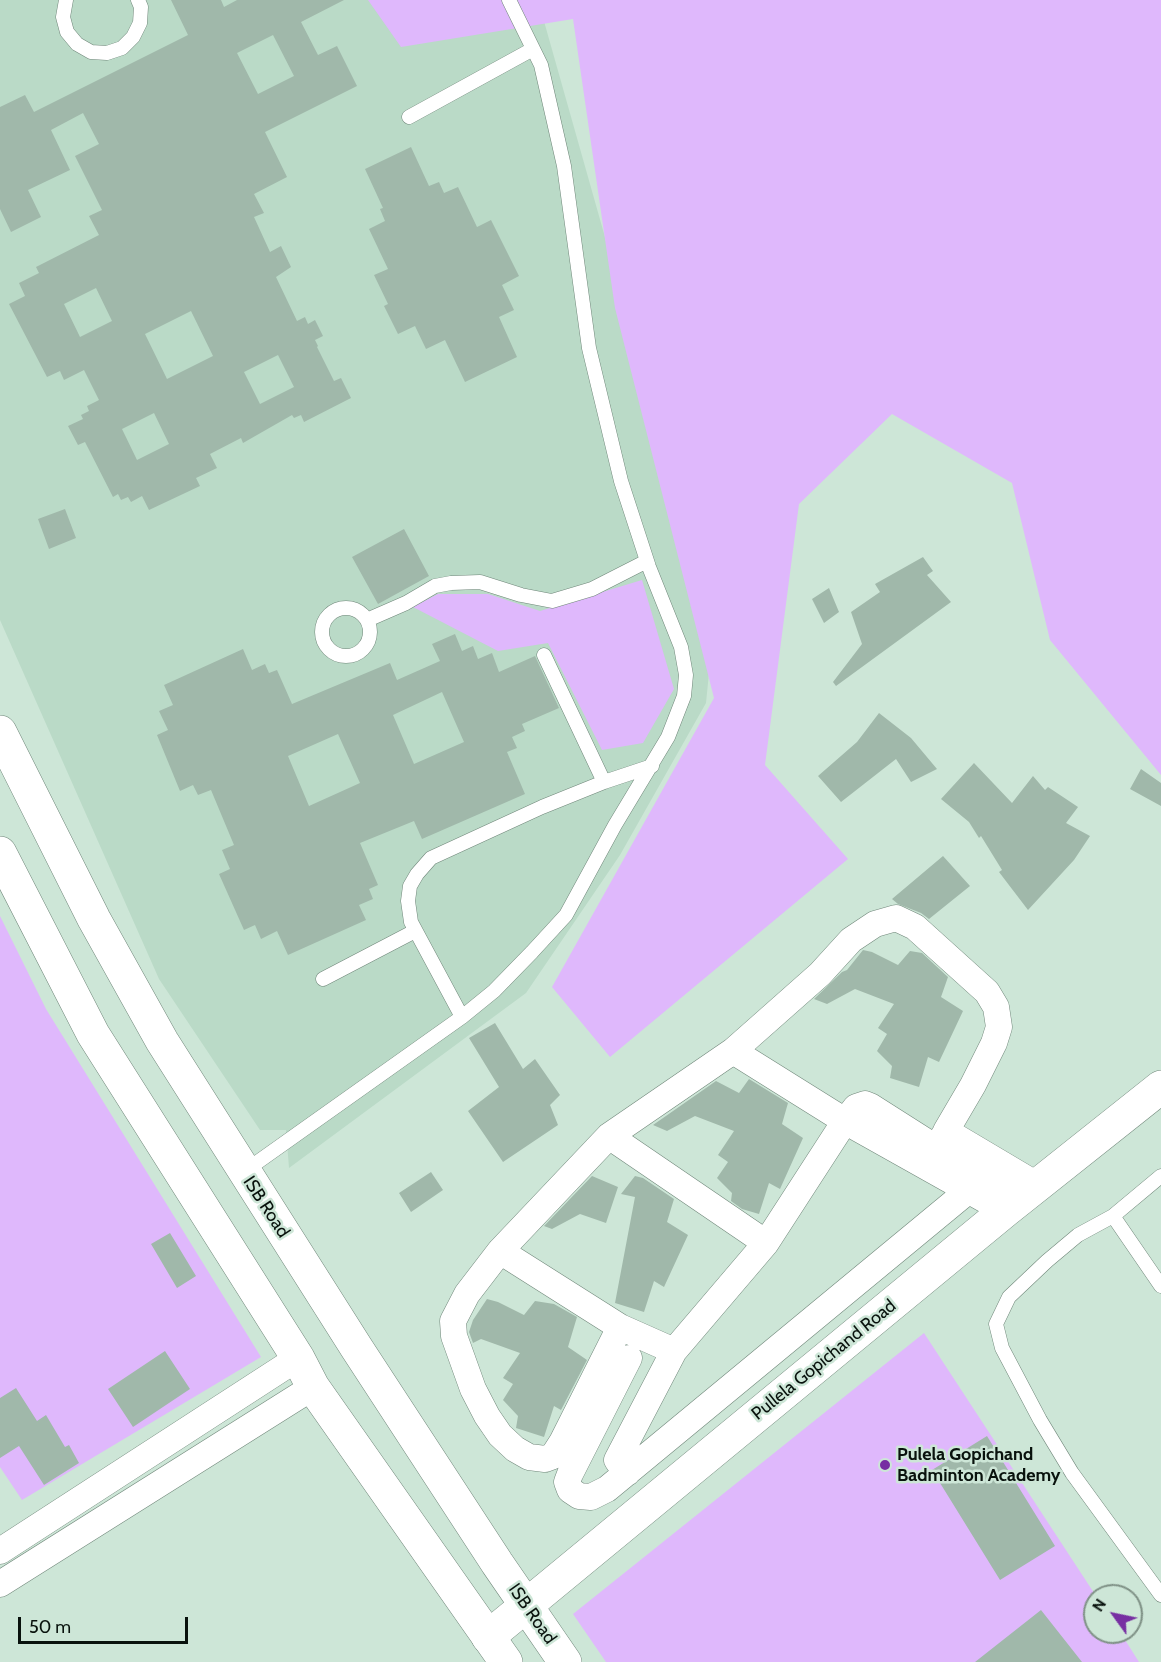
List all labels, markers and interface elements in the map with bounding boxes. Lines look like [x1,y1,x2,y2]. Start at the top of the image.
street label: ISB Road [238,1172,294,1242]
street label: Pullela Gopichand Road [747,1295,901,1425]
place label: Pulela Gopichand Badminton Academy [897,1444,1060,1486]
marker: Pulela Gopichand Badminton Academy [878,1458,892,1472]
street label: ISB Road [503,1580,561,1648]
north arrow [1083,1584,1143,1644]
text: N [1088,1595,1110,1615]
scale bar [21,1605,190,1643]
text: 50 m [29,1616,71,1638]

